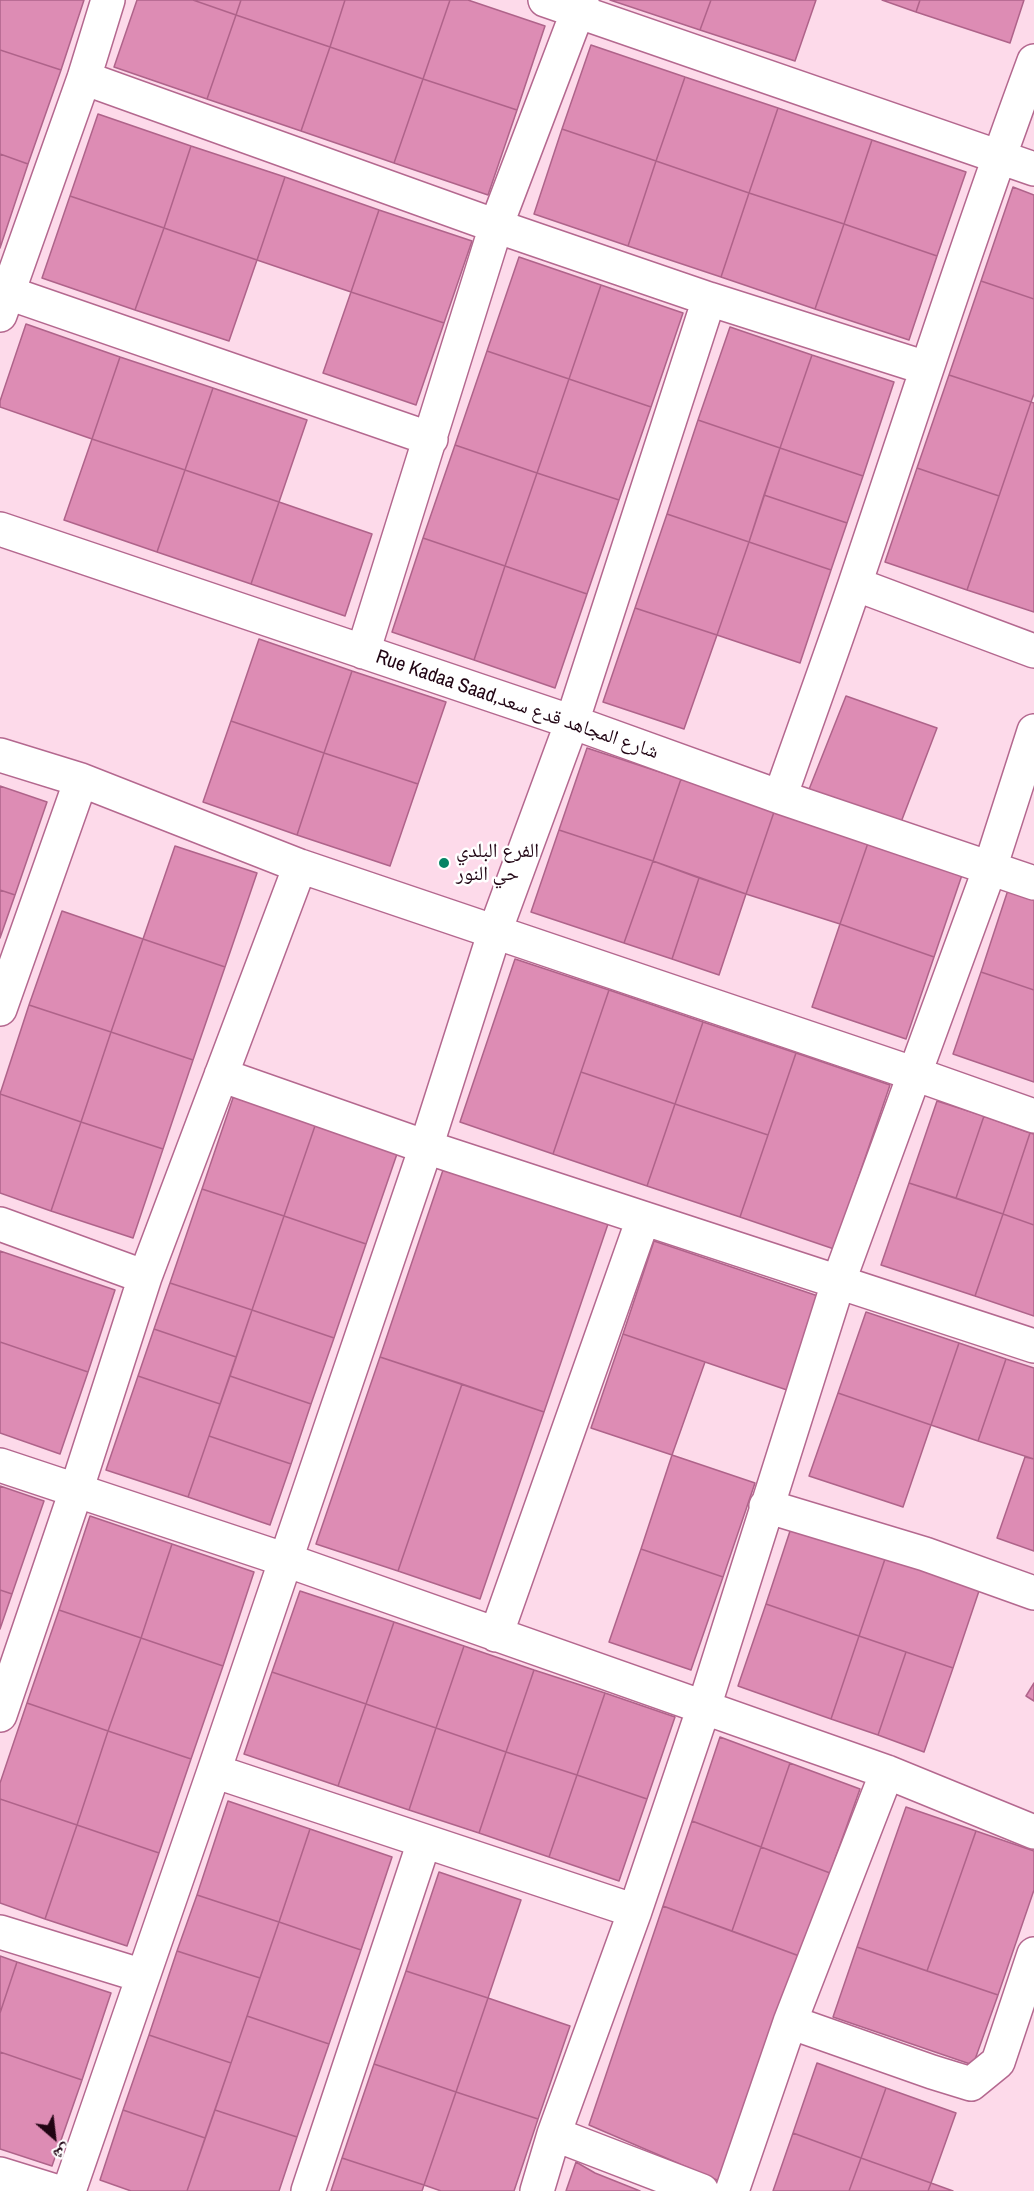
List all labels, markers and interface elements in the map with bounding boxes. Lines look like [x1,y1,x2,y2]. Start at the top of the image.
street label: Rue Kadaa Saad,شارع المجاهد قدع سعد [373,645,661,765]
place label: الفرع البلدي حي النور [456,840,539,887]
marker: الفرع البلدي حي النور [437,856,451,870]
north arrow [24,2107,84,2167]
text: ش [50,2139,75,2167]

